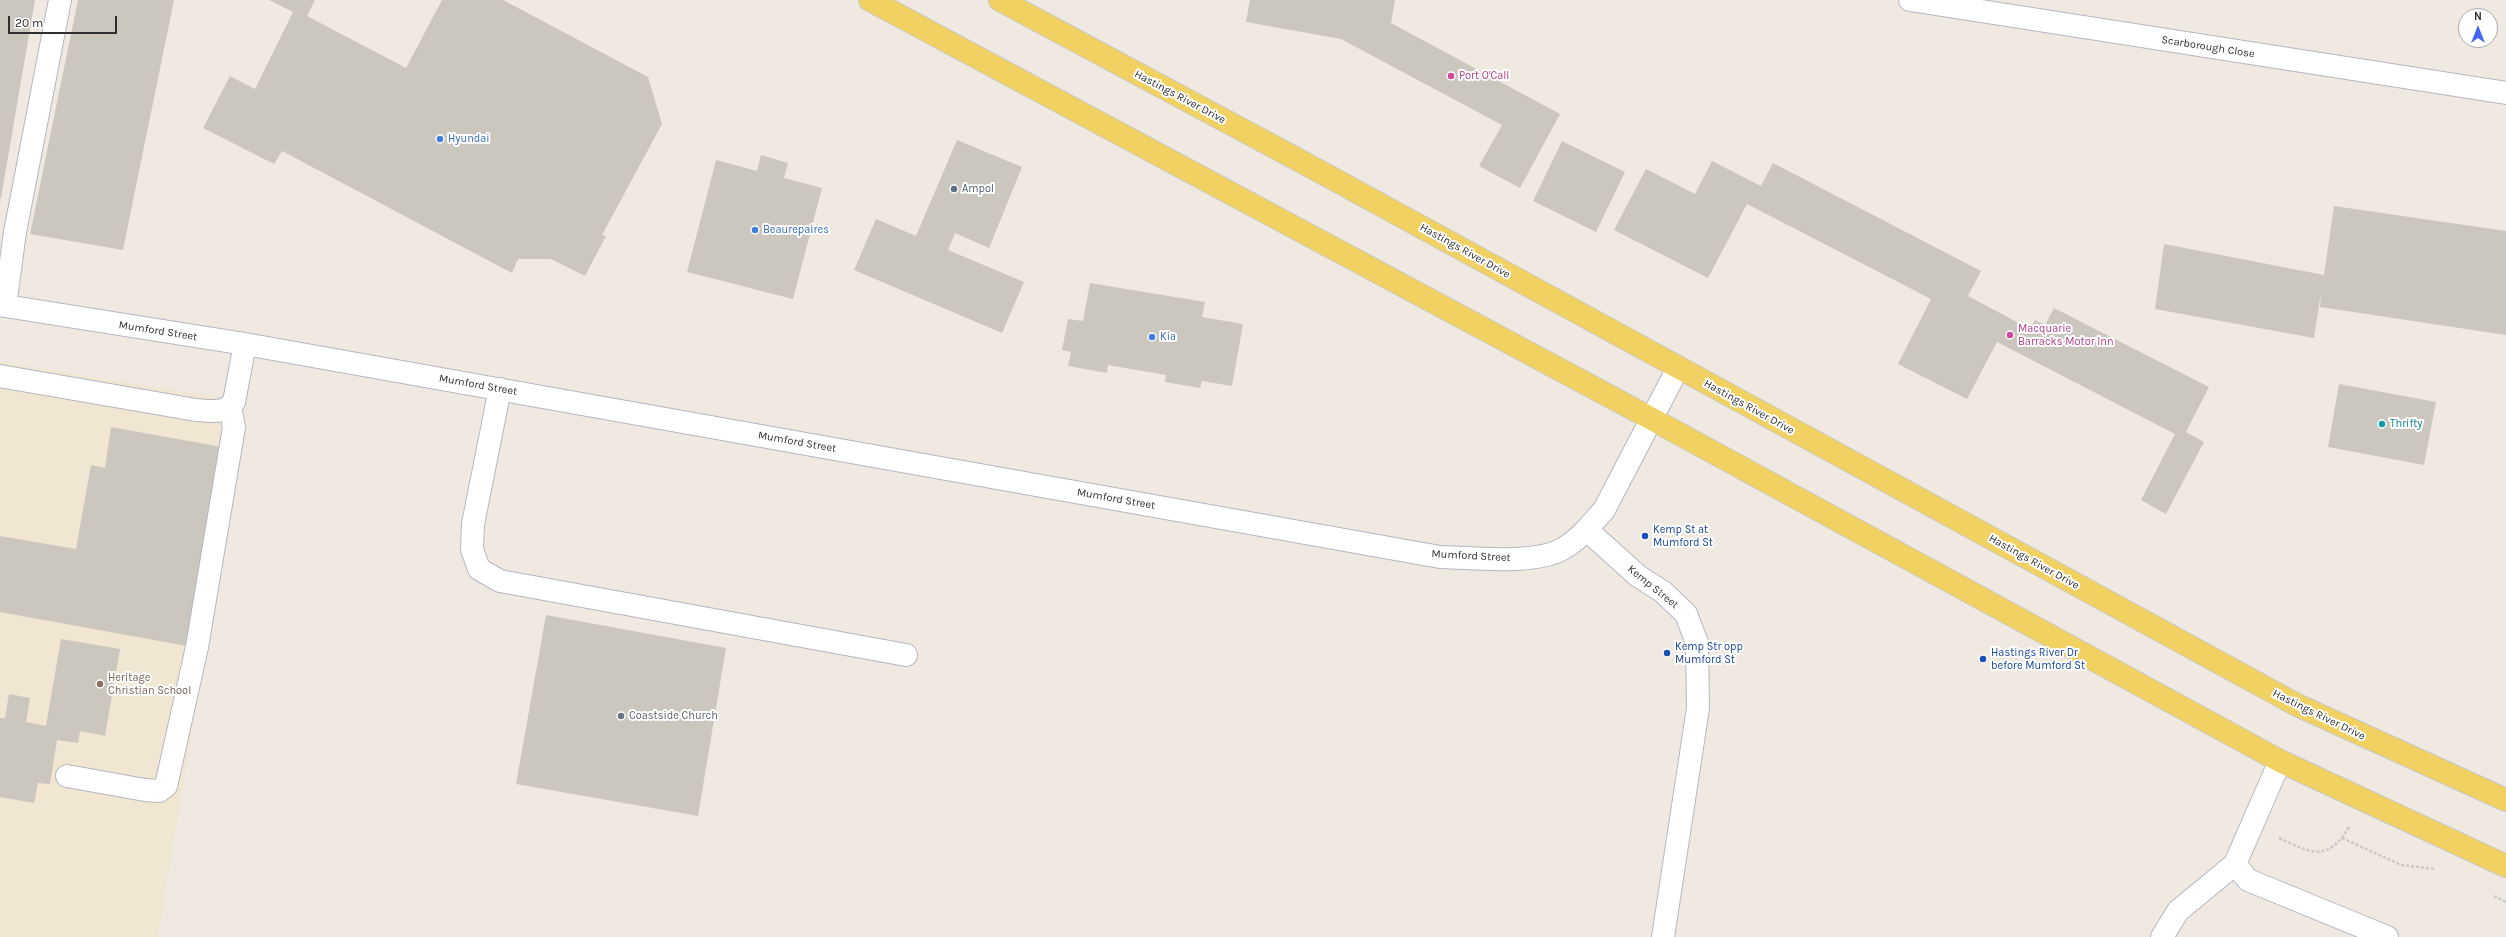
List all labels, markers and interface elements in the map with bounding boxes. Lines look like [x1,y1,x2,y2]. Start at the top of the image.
scale bar [10,8,119,34]
north arrow [2458,8,2498,48]
text: N [2474,10,2482,23]
text: 20 m [15,16,43,30]
street label: Scarborough Close [2160,33,2256,61]
street label: Hastings River Drive [1132,67,1228,127]
place label: Port O'Call [1459,69,1509,83]
marker: Port O'Call [1446,71,1456,81]
place label: Hyundai [448,132,490,146]
marker: Hyundai [435,134,445,144]
place label: Ampol [962,182,994,196]
marker: Ampol [949,184,959,194]
street label: Hastings River Drive [1417,221,1513,281]
place label: Beaurepaires [763,223,829,237]
marker: Beaurepaires [750,225,760,235]
street label: Mumford Street [118,318,198,344]
place label: Macquarie Barracks Motor Inn [2018,322,2114,348]
place label: Kia [1160,330,1176,344]
marker: Macquarie Barracks Motor Inn [2005,330,2015,340]
marker: Kia [1147,332,1157,342]
street label: Mumford Street [438,372,518,398]
street label: Hastings River Drive [1701,377,1797,437]
place label: Thrifty [2390,417,2422,431]
marker: Thrifty [2377,419,2387,429]
street label: Mumford Street [757,429,837,455]
street label: Mumford Street [1076,486,1156,512]
place label: Kemp St at Mumford St [1653,523,1713,549]
marker: Kemp St at Mumford St [1640,531,1650,541]
street label: Hastings River Drive [1986,532,2082,592]
street label: Mumford Street [1431,547,1511,565]
street label: Kemp Street [1625,562,1681,612]
place label: Kemp Str opp Mumford St [1675,640,1743,666]
place label: Hastings River Dr before Mumford St [1991,646,2085,672]
marker: Kemp Str opp Mumford St [1662,648,1672,658]
marker: Hastings River Dr before Mumford St [1978,654,1988,664]
place label: Heritage Christian School [108,671,191,697]
marker: Heritage Christian School [95,679,105,689]
street label: Hastings River Drive [2271,687,2367,743]
place label: Coastside Church [629,709,718,723]
marker: Coastside Church [616,711,626,721]

